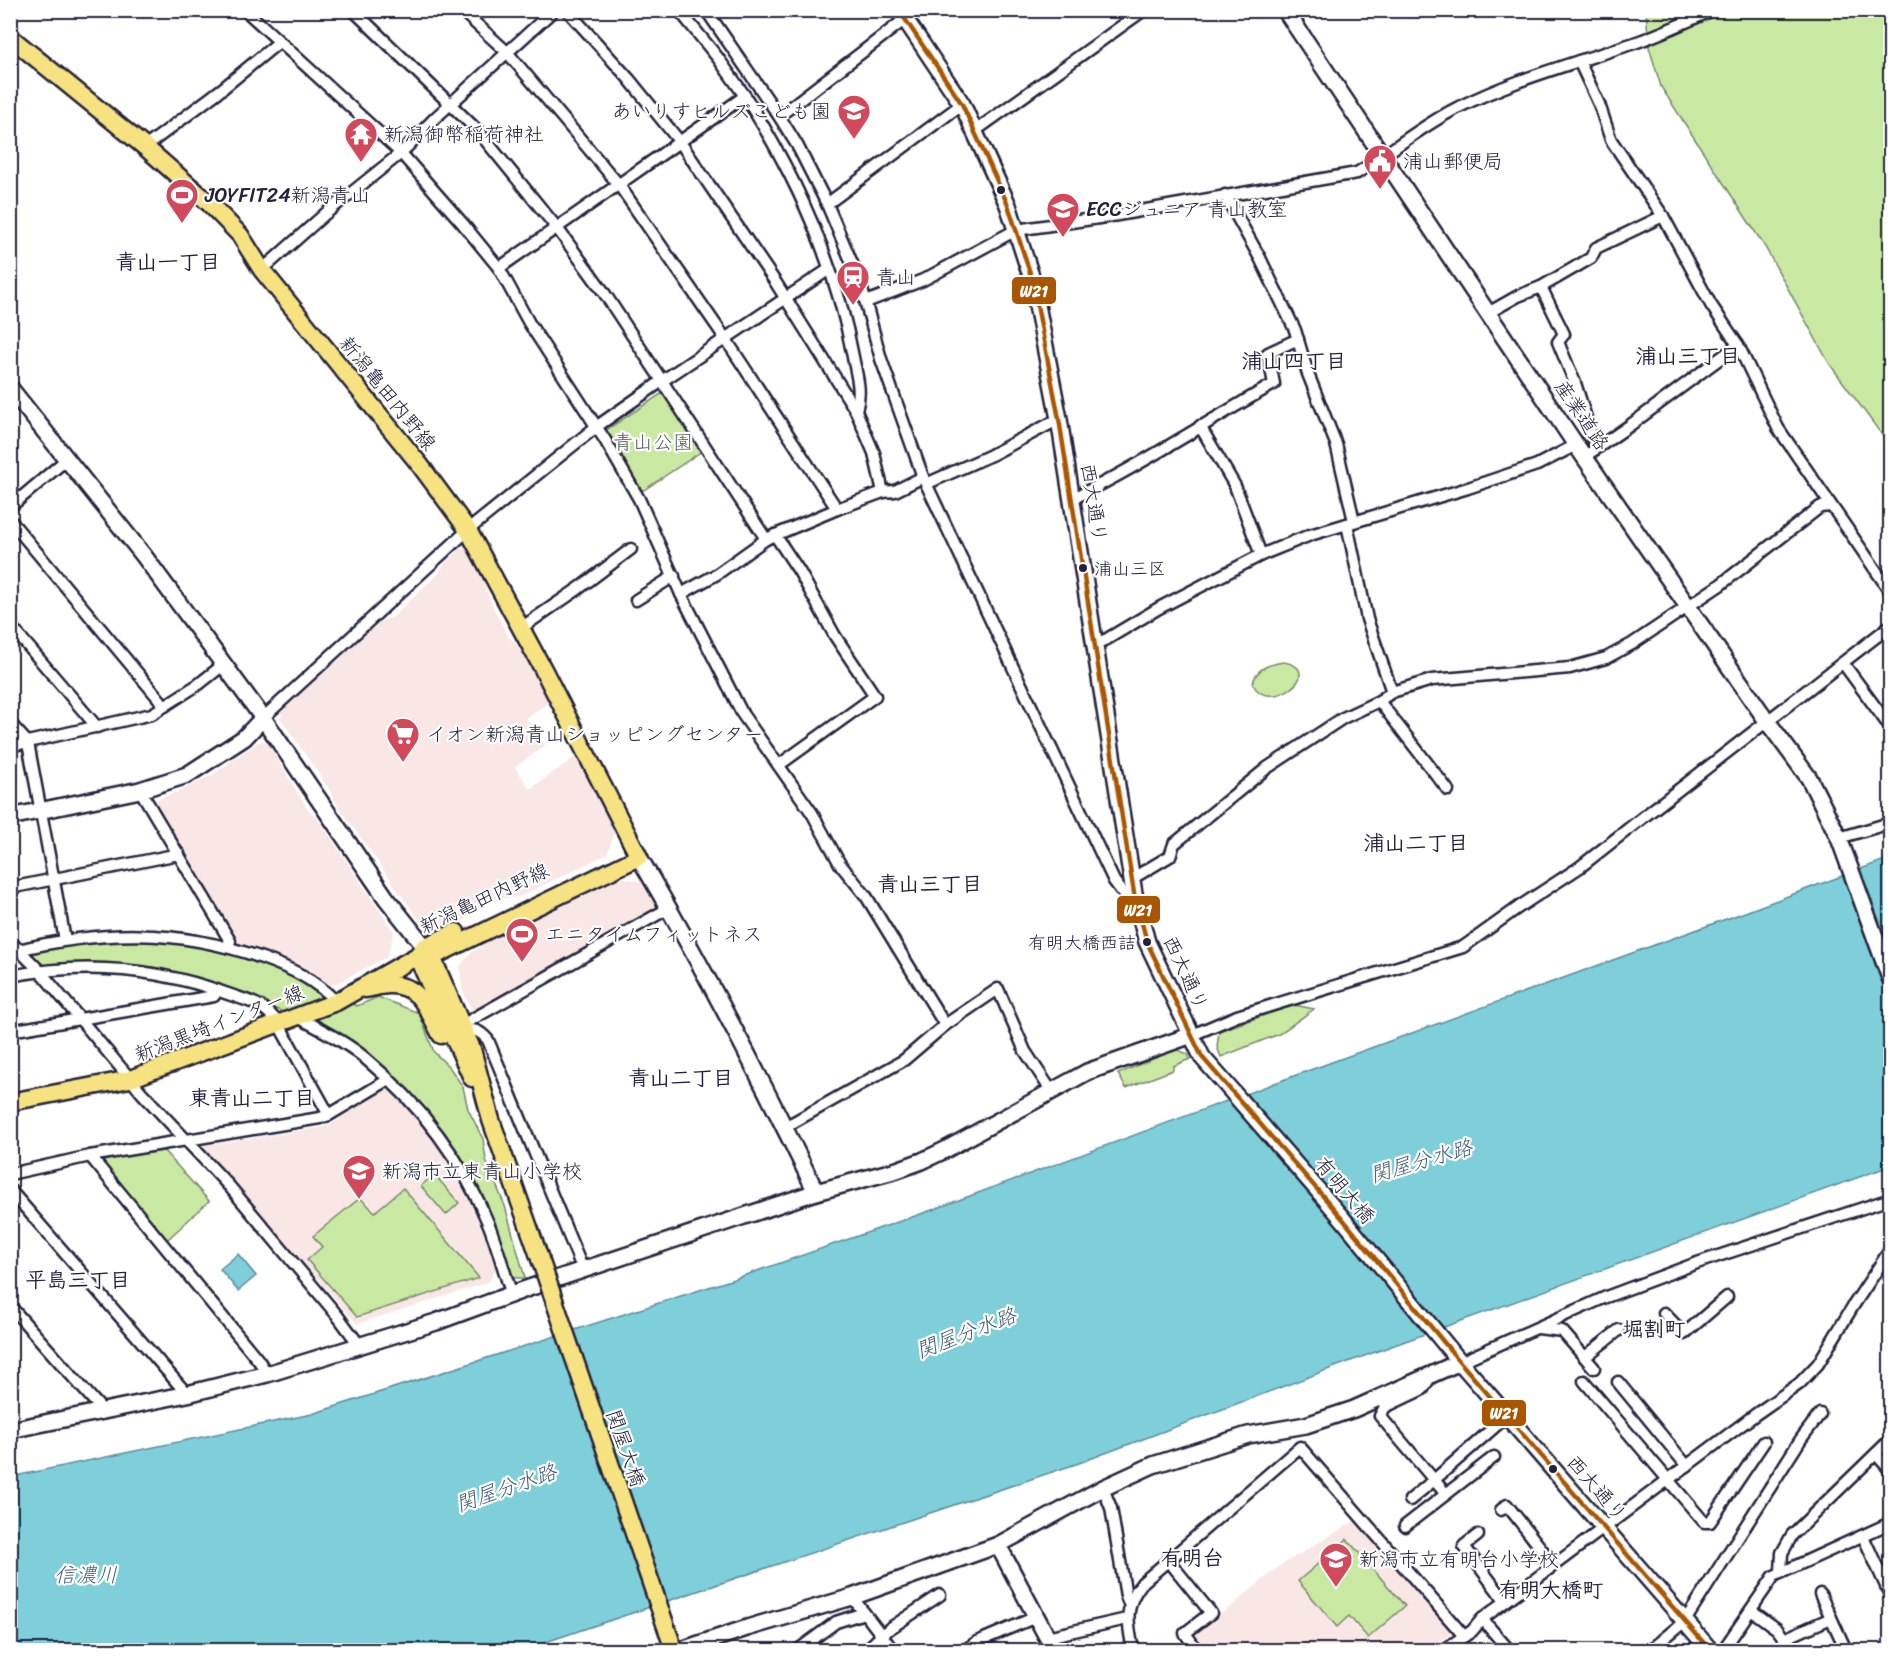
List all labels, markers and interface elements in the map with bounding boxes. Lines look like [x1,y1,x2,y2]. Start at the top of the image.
school or university icon: あいりすヒルズこども園 [836,93,872,140]
place label: あいりすヒルズこども園 [611,94,831,129]
temple icon: 新潟御幣稲荷神社 [343,116,379,163]
place label: 新潟御幣稲荷神社 [384,117,544,152]
public building icon: 浦山郵便局 [1362,143,1398,190]
place label: 浦山郵便局 [1403,144,1503,179]
sports icon: JOYFIT24新潟青山 [164,177,200,224]
place label: JOYFIT24新潟青山 [204,178,371,213]
unlabelled marker [995,184,1007,196]
school or university icon: ECCジュニア 青山教室 [1045,191,1081,238]
place label: ECCジュニア 青山教室 [1086,192,1287,227]
district label: 青山一丁目 [116,243,221,281]
station icon: 青山 [835,259,871,306]
place label: 青山 [876,260,916,295]
line badge: W21 [1011,276,1057,305]
text: W21 [1020,277,1048,306]
street label: 新潟亀田内野線 [330,328,445,459]
district label: 浦山三丁目 [1636,337,1741,375]
district label: 浦山四丁目 [1242,342,1347,380]
street label: 産業道路 [1545,372,1618,458]
park label: 青山公園 [613,425,693,460]
street label: 西大通り [1070,461,1117,545]
place label: 浦山三区 [1094,553,1166,585]
marker: 浦山三区 [1077,562,1089,574]
supermarket icon: イオン新潟青山ショッピングセンター [385,716,421,763]
place label: イオン新潟青山ショッピングセンター [426,717,764,752]
district label: 浦山二丁目 [1364,824,1469,862]
street label: 新潟亀田内野線 [413,853,555,944]
district label: 青山三丁目 [878,865,983,903]
line badge: W21 [1116,895,1161,924]
text: W21 [1124,896,1152,925]
sports icon: エニタイムフィットネス [504,916,540,963]
place label: エニタイムフィットネス [545,917,763,952]
place label: 有明大橋西詰 [1028,927,1136,959]
street label: 西大通り [1153,930,1218,1017]
marker: 有明大橋西詰 [1141,936,1153,948]
street label: 新潟黒埼インター線 [129,975,309,1072]
district label: 青山二丁目 [629,1059,734,1097]
district label: 東青山二丁目 [189,1079,315,1117]
water label: 関屋分水路 [1365,1128,1478,1194]
street label: 有明大橋 [1305,1148,1384,1232]
school or university icon: 新潟市立東青山小学校 [341,1153,377,1200]
place label: 新潟市立東青山小学校 [382,1154,582,1189]
district label: 平島三丁目 [26,1261,131,1299]
water label: 関屋分水路 [910,1296,1023,1370]
district label: 堀割町 [1623,1310,1686,1348]
line badge: W21 [1481,1399,1527,1427]
text: W21 [1490,1399,1518,1428]
street label: 関屋大橋 [596,1405,655,1492]
street label: 西大通り [1557,1447,1636,1530]
water label: 関屋分水路 [450,1453,563,1523]
unlabelled marker [1547,1463,1559,1475]
district label: 有明台 [1161,1539,1224,1577]
school or university icon: 新潟市立有明台小学校 [1318,1541,1354,1588]
place label: 新潟市立有明台小学校 [1359,1542,1559,1577]
water label: 信濃川 [55,1556,118,1594]
district label: 有明大橋町 [1499,1571,1604,1609]

